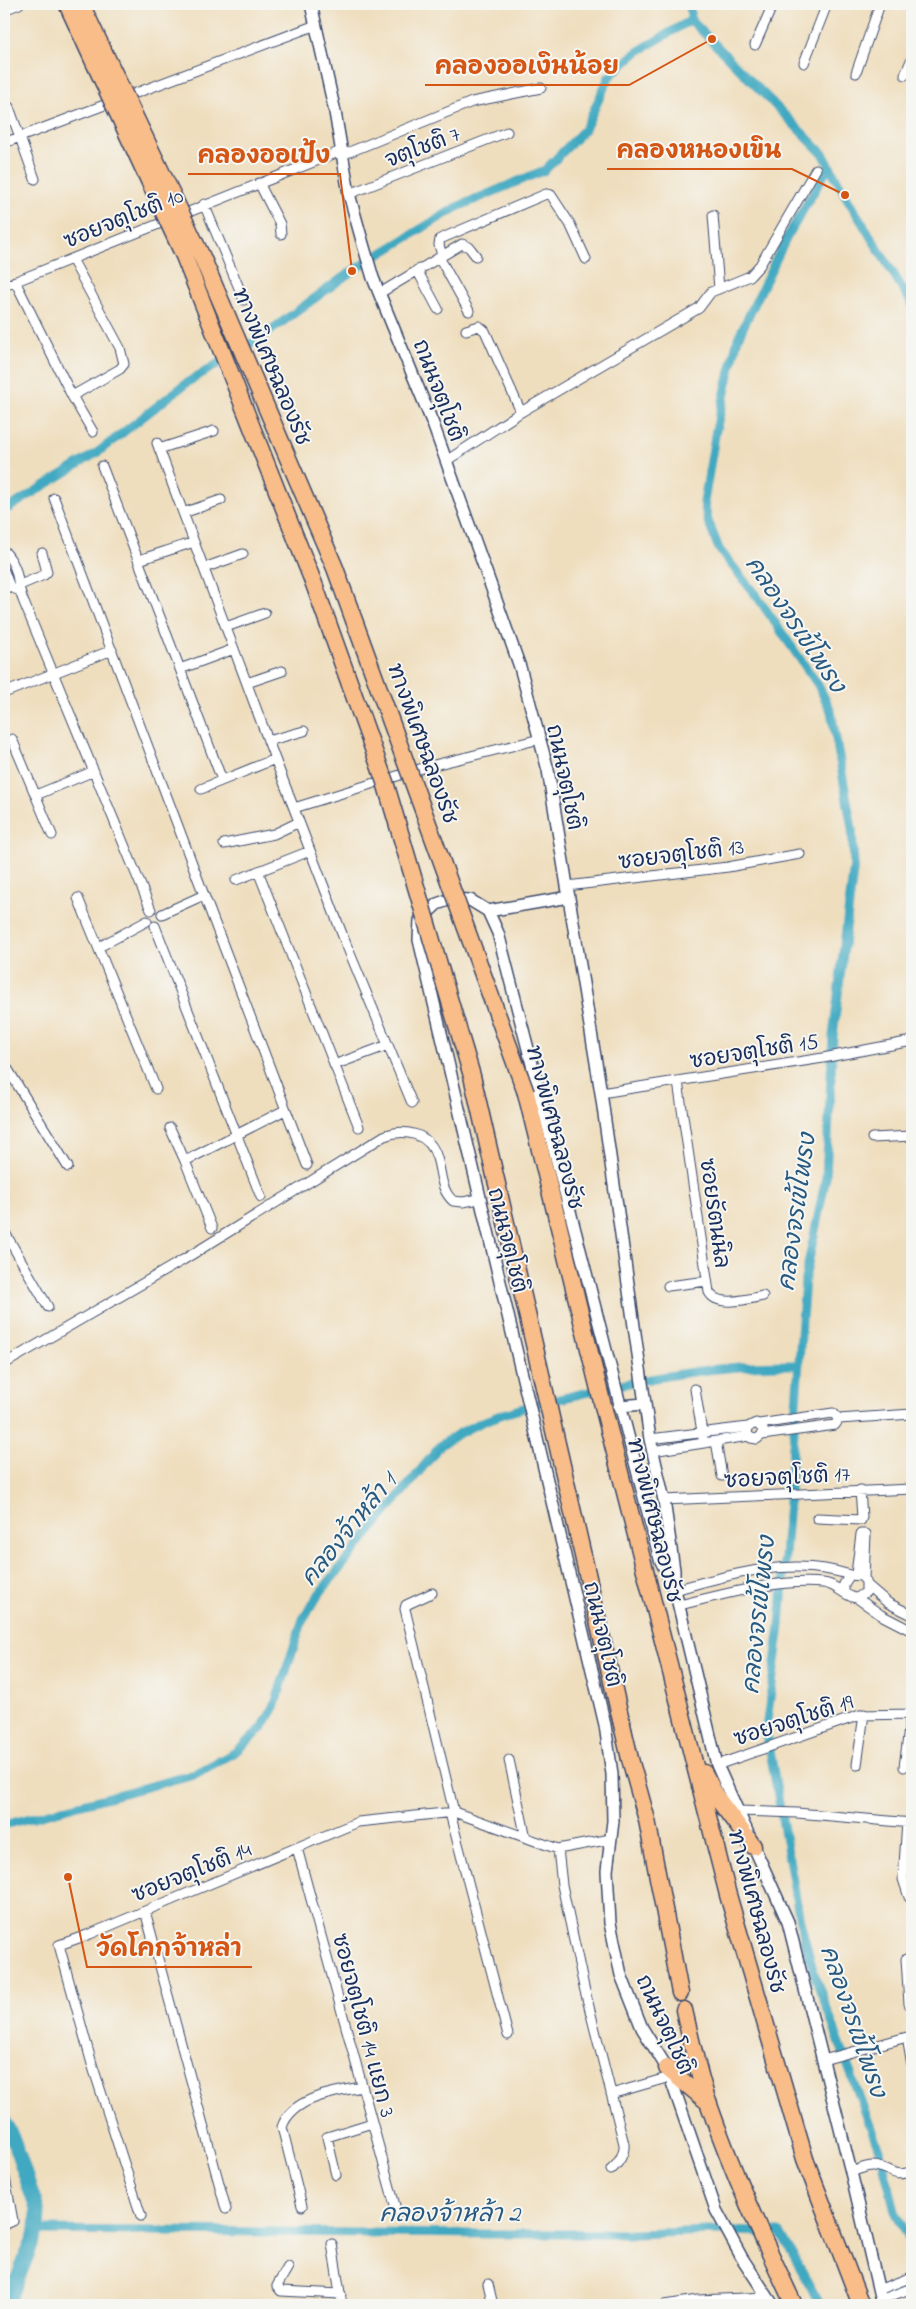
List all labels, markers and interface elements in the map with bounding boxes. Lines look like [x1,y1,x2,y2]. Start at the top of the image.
callout: คลองออเงินน้อย [425,46,629,85]
text: คลองออเงินน้อย [435,49,619,86]
street label: จตุโชติ 7 [380,119,466,178]
callout: คลองหนองเขิน [607,130,792,169]
callout: คลองออเป้ง [188,135,340,174]
text: คลองหนองเขิน [617,135,781,170]
text: คลองออเป้ง [198,138,330,175]
street label: ซอยจตุโชติ 10 [59,180,189,258]
street label: ทางพิเศษฉลองรัช [223,283,318,451]
street label: ถนนจตุโชติ [403,335,472,447]
water label: คลองจรเข้โพรง [735,549,855,703]
street label: ทางพิเศษฉลองรัช [377,659,465,829]
street label: ถนนจตุโชติ [536,722,591,833]
street label: ซอยจตุโชติ 13 [617,831,746,880]
street label: ซอยจตุโชติ 15 [688,1026,821,1079]
street label: ทางพิเศษฉลองรัช [516,1042,590,1214]
water label: คลองจรเข้โพรง [769,1129,827,1293]
street label: ซอยรัตนนิล [689,1156,737,1271]
street label: ถนนจตุโชติ [478,1184,536,1297]
street label: ทางพิเศษฉลองรัช [617,1435,689,1607]
street label: ซอยจตุโชติ 17 [723,1459,851,1498]
water label: คลองจ้าหล้า 1 [293,1464,409,1595]
water label: คลองจรเข้โพรง [734,1532,786,1696]
street label: ถนนจตุโชติ [573,1579,630,1691]
street label: ซอยจตุโชติ 19 [730,1686,858,1756]
street label: ทางพิเศษฉลองรัช [718,1826,792,1998]
street label: ซอยจตุโชติ 14 [127,1834,257,1912]
callout: วัดโคกจ้าหล่า [87,1928,252,1967]
street label: ซอยจตุโชติ 14 แยก 3 [322,1930,403,2121]
text: วัดโคกจ้าหล่า [96,1931,242,1968]
water label: คลองจรเข้โพรง [809,1941,896,2104]
street label: ถนนจตุโชติ [626,1969,701,2081]
water label: คลองจ้าหล้า 2 [380,2198,522,2233]

